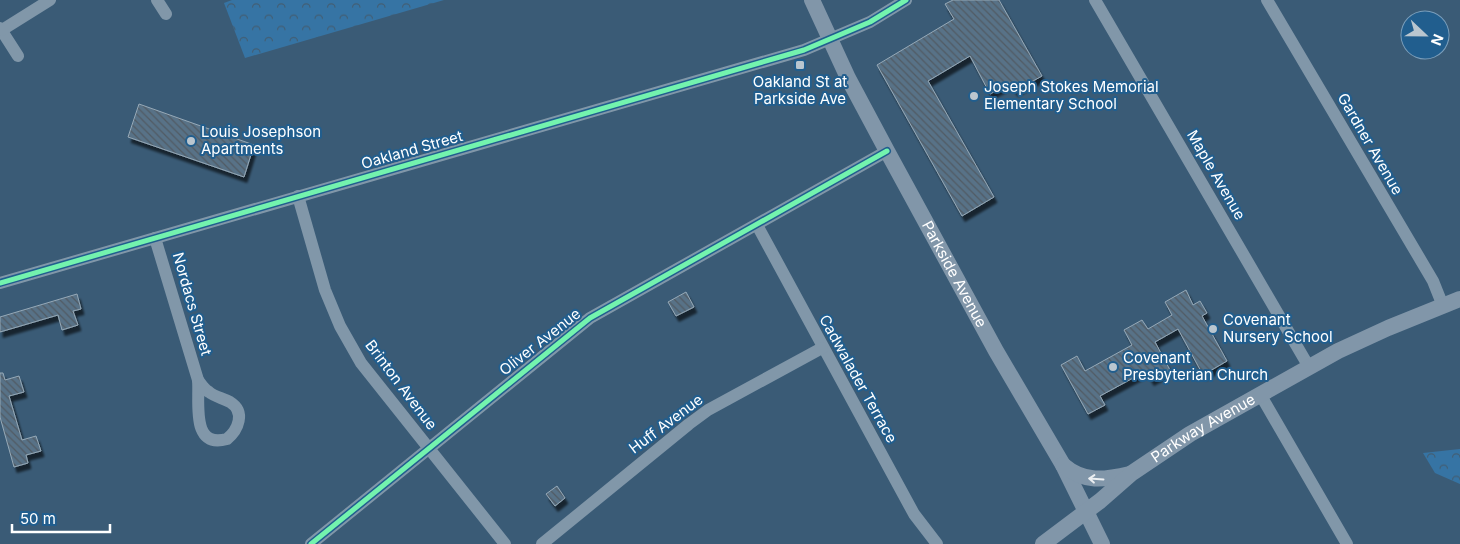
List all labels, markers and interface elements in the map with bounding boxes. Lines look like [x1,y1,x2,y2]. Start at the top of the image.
north arrow [1400,10,1450,60]
text: N [1428,32,1447,48]
marker: Oakland St at Parkside Ave [794,59,806,71]
place label: Oakland St at Parkside Ave [753,72,847,108]
place label: Joseph Stokes Memorial Elementary School [984,77,1159,113]
street label: Gardner Avenue [1334,89,1407,198]
marker: Joseph Stokes Memorial Elementary School [968,90,980,102]
place label: Louis Josephson Apartments [201,122,321,158]
street label: Oakland Street [359,126,465,173]
street label: Maple Avenue [1183,127,1250,223]
marker: Louis Josephson Apartments [185,135,197,147]
street label: Parkside Avenue [918,217,991,331]
street label: Nordacs Street [169,250,216,358]
street label: Oliver Avenue [495,304,584,379]
place label: Covenant Nursery School [1223,310,1333,346]
street label: Cadwalader Terrace [815,311,902,446]
marker: Covenant Nursery School [1207,323,1219,335]
street label: Brinton Avenue [361,336,441,433]
place label: Covenant Presbyterian Church [1123,348,1268,384]
marker: Covenant Presbyterian Church [1107,361,1119,373]
street label: Parkway Avenue [1147,389,1258,466]
street label: Huff Avenue [625,390,706,458]
one-way arrow [1088,474,1104,483]
scale bar [12,502,110,534]
text: 50 m [20,509,56,528]

